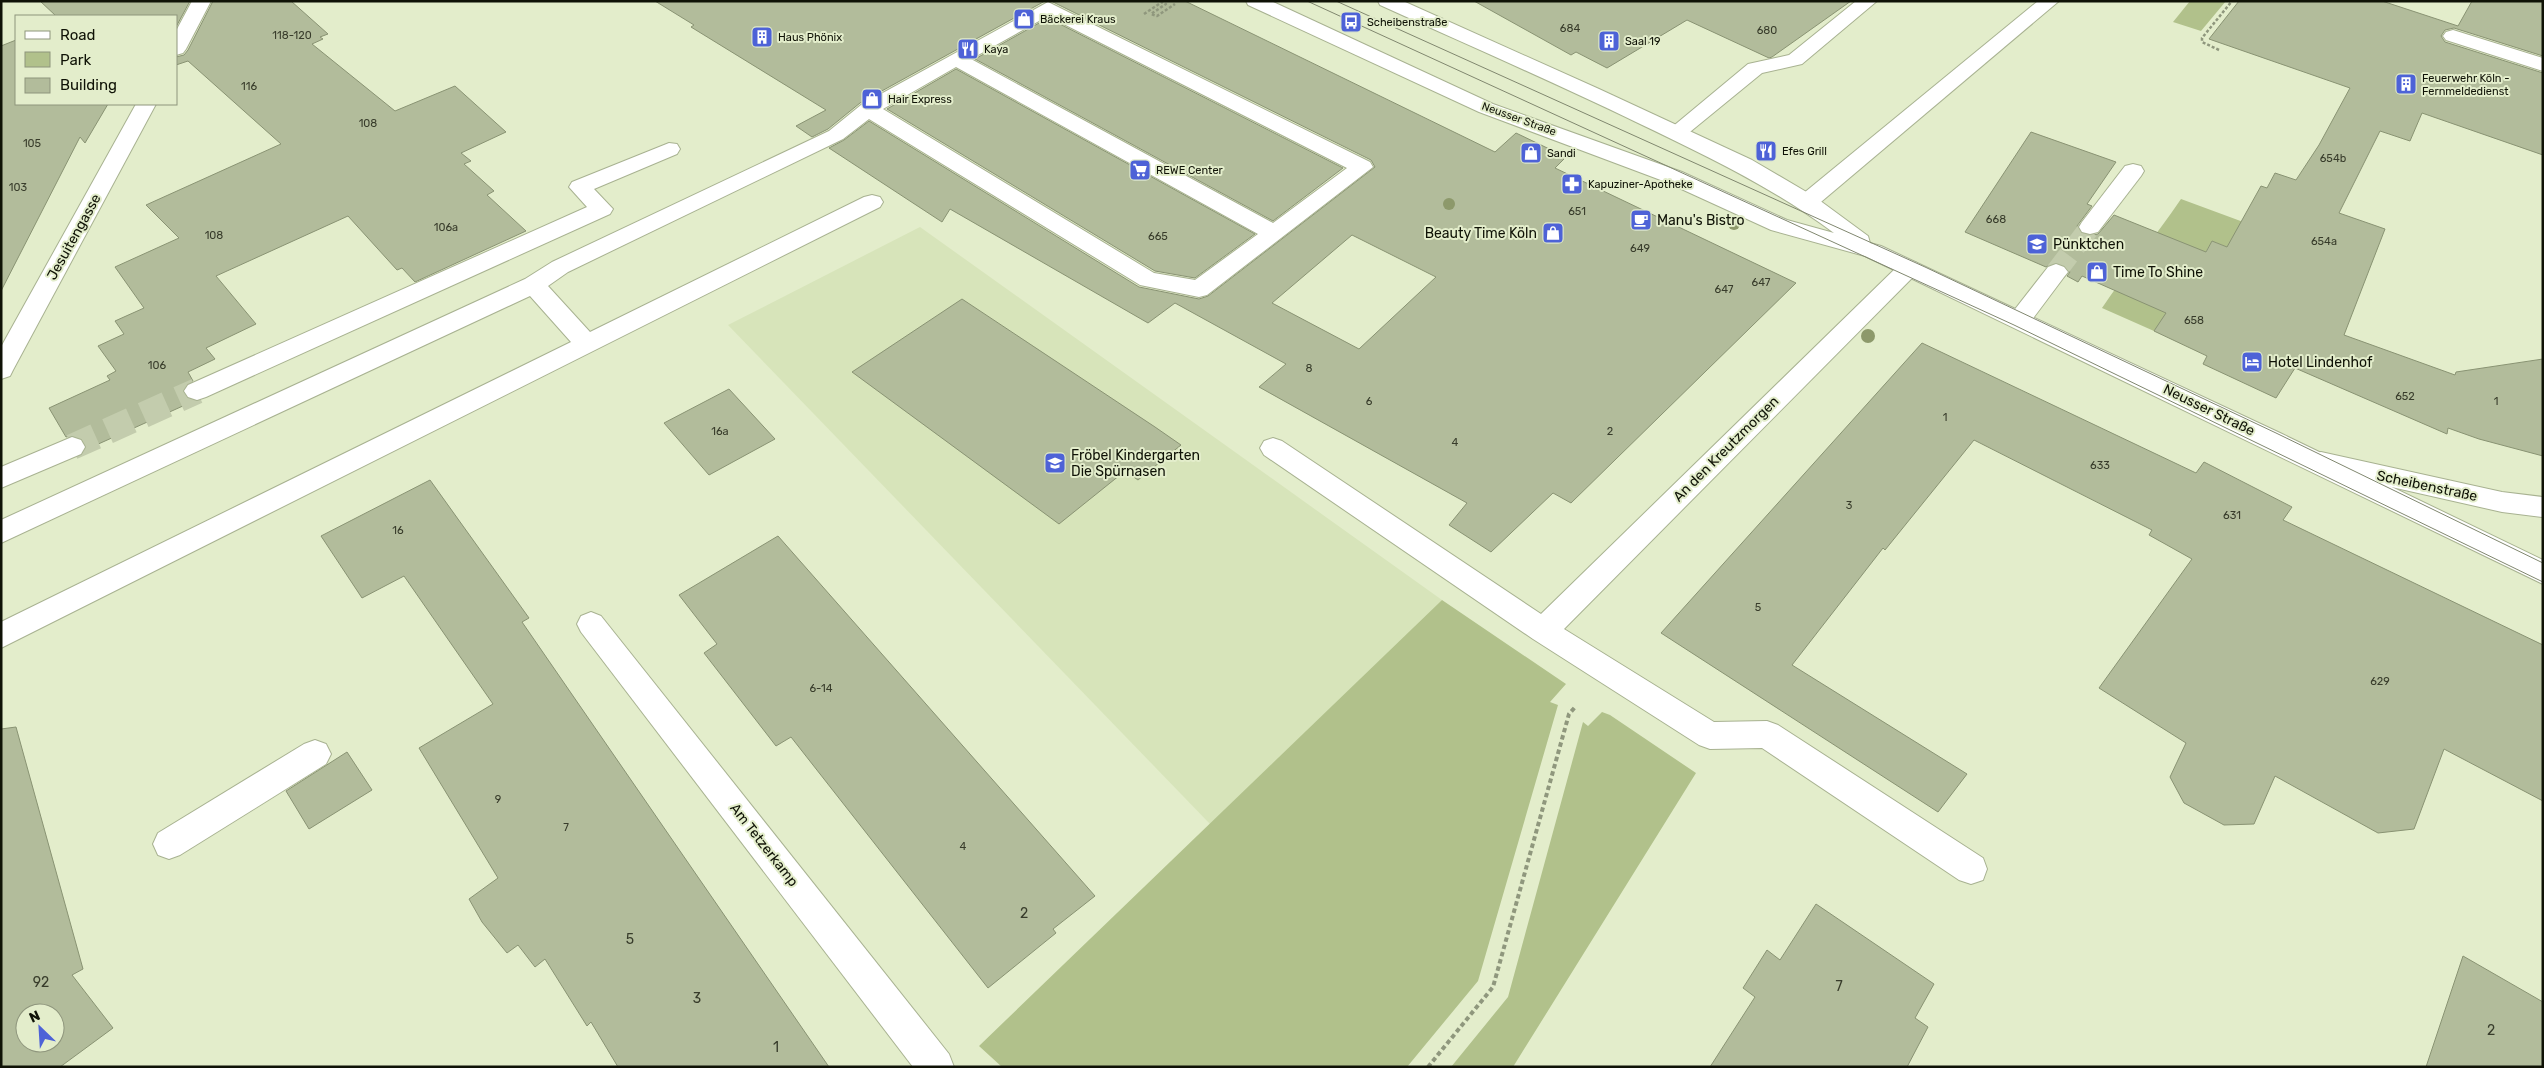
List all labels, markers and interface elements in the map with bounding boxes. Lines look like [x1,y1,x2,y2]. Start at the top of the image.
shop icon: Bäckerei Kraus [1012,7,1036,31]
bus stop icon: Scheibenstraße [1339,10,1363,34]
place label: Bäckerei Kraus [1040,13,1116,26]
legend [15,15,178,105]
place label: Scheibenstraße [1367,16,1448,29]
house number: 684 [1560,22,1580,35]
house number: 680 [1757,24,1777,37]
building icon: Haus Phönix [750,25,774,49]
text: Road [60,26,96,44]
house number: 118-120 [272,29,312,42]
building icon: Saal 19 [1597,29,1621,53]
place label: Haus Phönix [778,31,842,44]
place label: Saal 19 [1625,35,1661,48]
restaurant icon: Kaya [956,37,980,61]
place label: Kaya [984,43,1008,56]
text: Park [60,51,91,69]
building icon: Feuerwehr Köln - Fernmeldedienst [2394,72,2418,96]
place label: Feuerwehr Köln - Fernmeldedienst [2422,72,2510,98]
text: Building [60,76,117,94]
house number: 116 [241,80,257,93]
shop icon: Hair Express [860,87,884,111]
place label: Hair Express [888,93,952,106]
street label: Neusser Straße [1480,99,1558,139]
house number: 108 [359,117,377,130]
house number: 105 [23,137,42,150]
restaurant icon: Efes Grill [1754,139,1778,163]
shop icon: Sandi [1519,141,1543,165]
place label: Efes Grill [1782,145,1827,158]
place label: Sandi [1547,147,1576,160]
house number: 654b [2320,152,2346,165]
supermarket icon: REWE Center [1128,158,1152,182]
place label: REWE Center [1156,164,1224,177]
pharmacy icon: Kapuziner-Apotheke [1560,172,1584,196]
place label: Kapuziner-Apotheke [1588,178,1693,191]
house number: 103 [9,181,28,194]
street label: Jesuitengasse [43,191,105,283]
house number: 651 [1568,205,1586,218]
cafe icon: Manu's Bistro [1629,208,1653,232]
place label: Manu's Bistro [1657,212,1745,229]
house number: 668 [1986,213,2006,226]
house number: 106a [434,221,458,234]
shop icon: Beauty Time Köln [1541,221,1565,245]
place label: Beauty Time Köln [1425,225,1537,242]
house number: 108 [205,229,223,242]
house number: 665 [1148,230,1168,243]
school or university icon: Pünktchen [2025,232,2049,256]
house number: 654a [2311,235,2337,248]
place label: Pünktchen [2053,236,2124,253]
house number: 649 [1630,242,1650,255]
shop icon: Time To Shine [2085,260,2109,284]
place label: Time To Shine [2113,264,2203,281]
house number: 647 [1752,276,1771,289]
house number: 647 [1715,283,1734,296]
house number: 658 [2184,314,2204,327]
hotel icon: Hotel Lindenhof [2240,350,2264,374]
place label: Hotel Lindenhof [2268,354,2373,371]
house number: 106 [148,359,167,372]
house number: 8 [1306,362,1313,375]
street label: Neusser Straße [2160,380,2258,440]
house number: 652 [2395,390,2415,403]
street label: An den Kreutzmorgen [1670,393,1782,505]
house number: 6 [1366,395,1373,408]
house number: 1 [2494,395,2498,408]
house number: 1 [1943,411,1947,424]
house number: 16a [711,425,729,438]
house number: 2 [1607,425,1613,438]
house number: 4 [1452,436,1459,449]
place label: Fröbel Kindergarten Die Spürnasen [1071,447,1200,480]
school or university icon: Fröbel Kindergarten Die Spürnasen [1043,451,1067,475]
house number: 633 [2090,459,2110,472]
street label: Scheibenstraße [2375,467,2479,505]
house number: 3 [1846,499,1853,512]
house number: 631 [2223,509,2241,522]
house number: 16 [392,524,404,537]
house number: 5 [1755,601,1762,614]
house number: 629 [2370,675,2390,688]
house number: 6-14 [809,682,833,695]
house number: 9 [495,793,501,806]
street label: Am Tetzerkamp [726,800,802,890]
house number: 7 [563,821,569,834]
house number: 4 [960,840,967,853]
house number: 2 [1020,905,1028,922]
house number: 5 [626,931,634,948]
house number: 92 [33,974,49,991]
house number: 7 [1835,978,1843,995]
house number: 3 [693,990,701,1007]
north arrow [15,1003,65,1053]
text: N [27,1007,43,1027]
house number: 2 [2487,1022,2495,1039]
house number: 1 [773,1039,779,1056]

